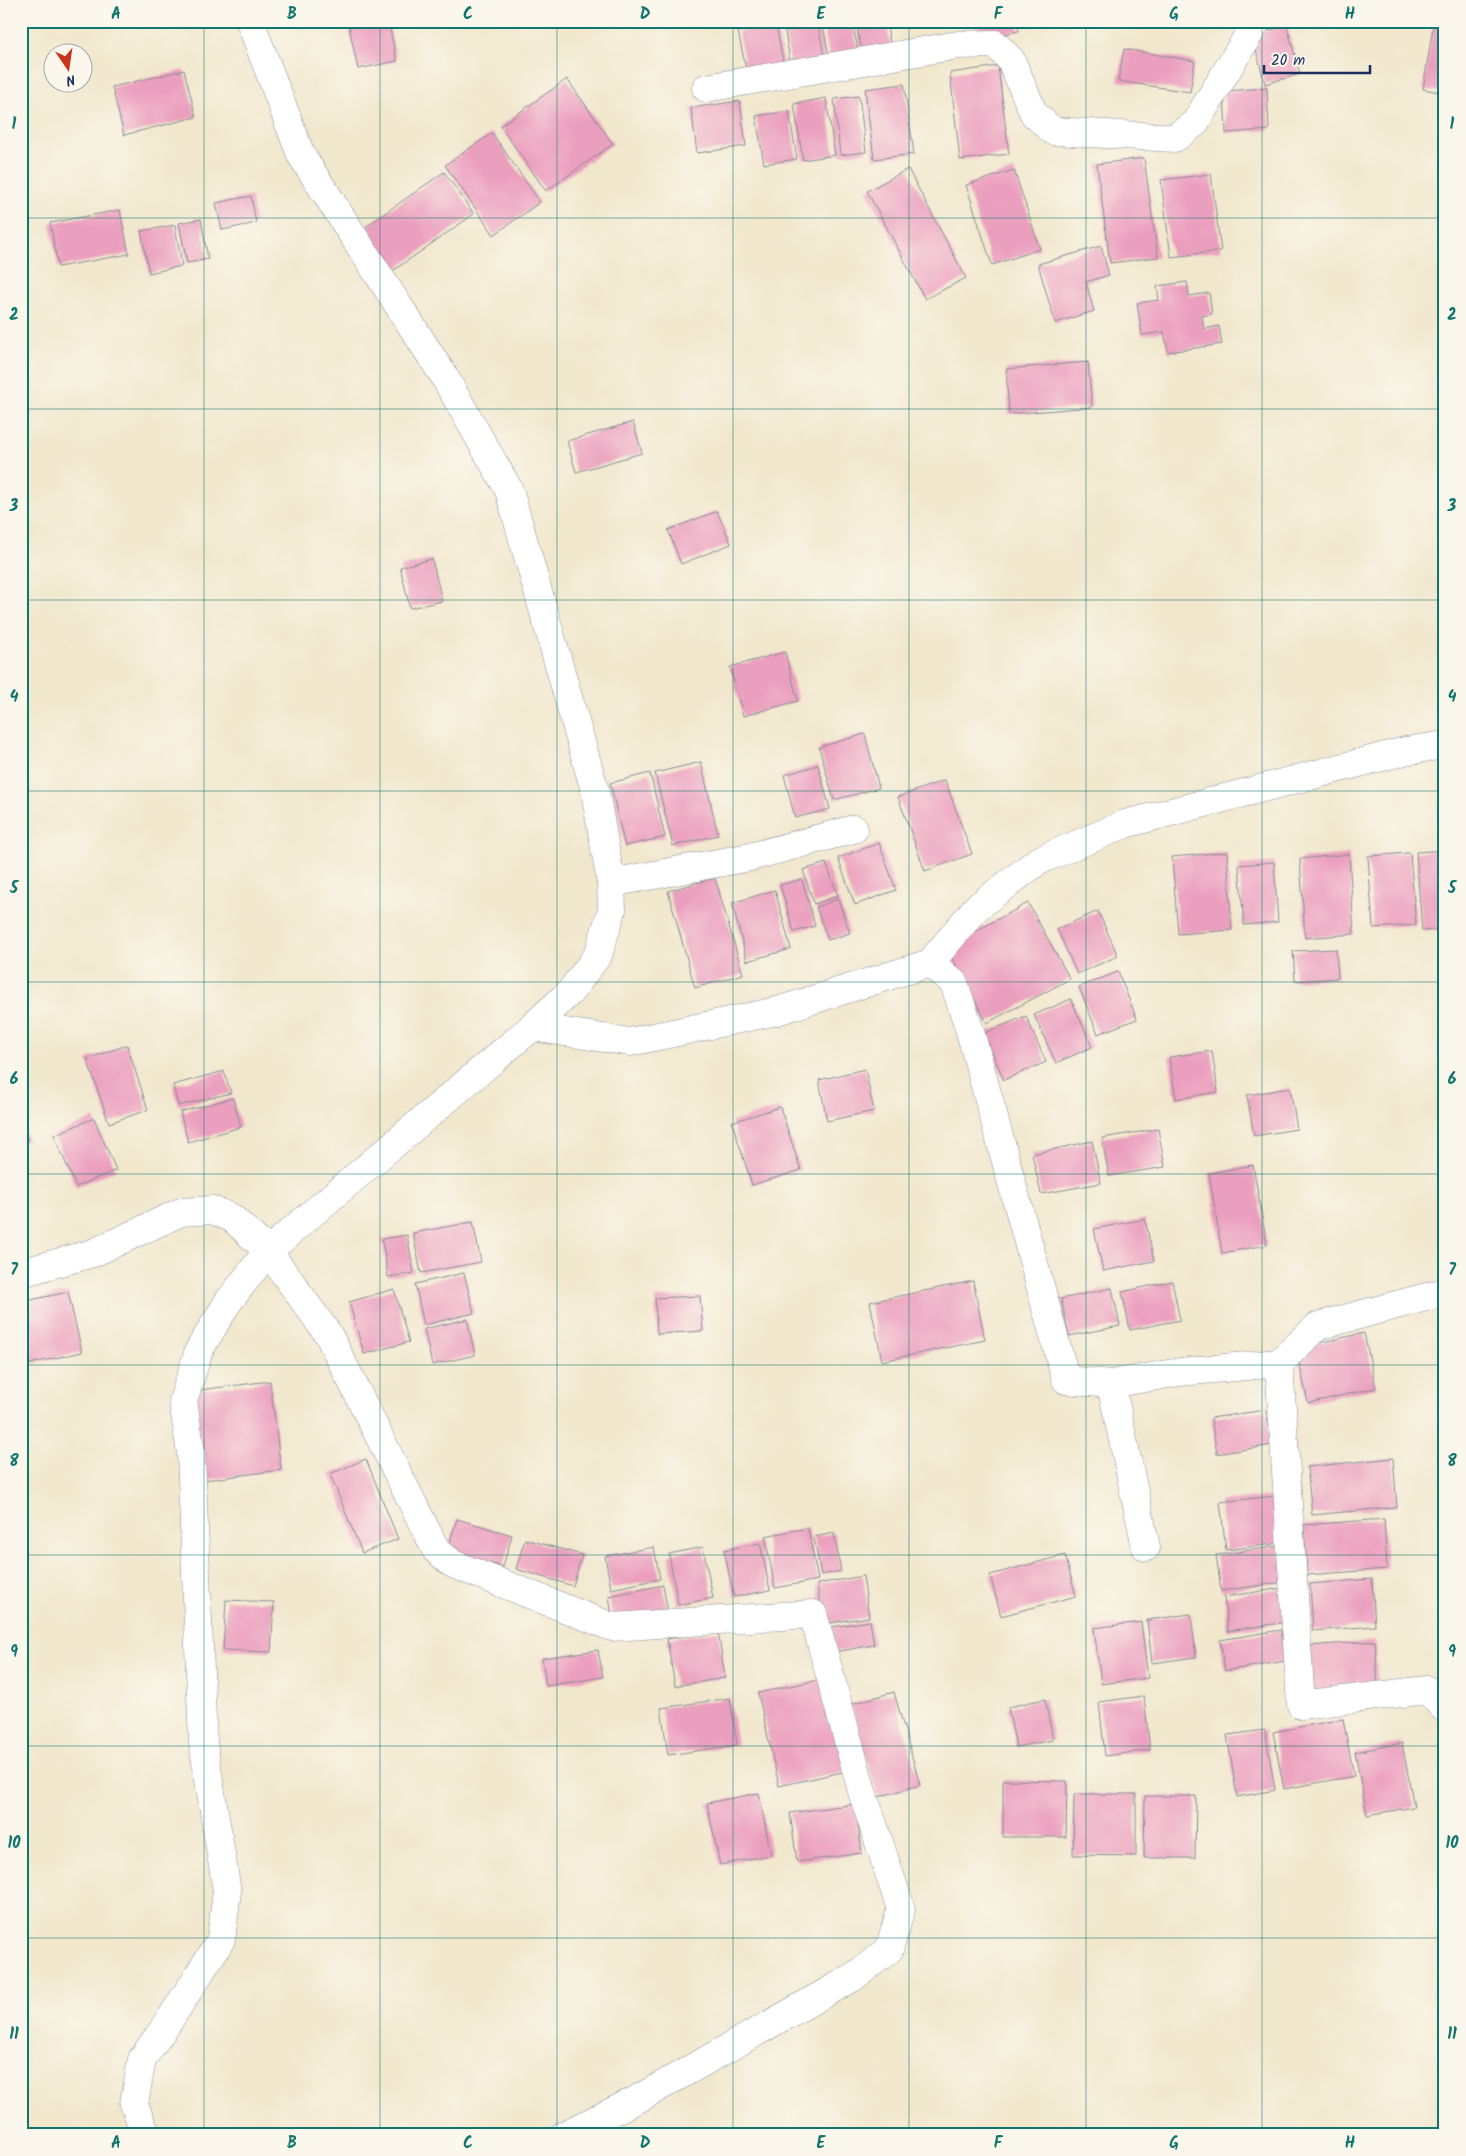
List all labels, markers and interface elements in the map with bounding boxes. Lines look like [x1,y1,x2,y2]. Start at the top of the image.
text: A [111,2,121,27]
text: B [287,2,297,27]
text: C [463,2,473,27]
text: D [640,2,651,27]
text: E [817,2,827,27]
text: F [994,2,1004,27]
text: G [1169,2,1179,27]
text: H [1345,2,1355,27]
north arrow [42,42,92,92]
scale bar [1264,42,1370,74]
text: 20 m [1271,49,1305,73]
text: N [64,68,77,91]
text: 1 [12,112,17,137]
text: 1 [1450,112,1455,137]
text: 2 [9,303,19,328]
text: 2 [1447,303,1457,328]
text: 3 [9,494,19,519]
text: 3 [1447,494,1457,519]
text: 4 [10,685,19,710]
text: 4 [1448,685,1457,710]
text: 5 [9,876,20,901]
text: 5 [1447,876,1458,901]
text: 6 [10,1067,19,1092]
text: 6 [1448,1067,1457,1092]
text: 7 [10,1258,18,1283]
text: 7 [1448,1258,1456,1283]
text: 8 [9,1449,19,1474]
text: 8 [1447,1449,1457,1474]
text: 9 [10,1640,18,1665]
text: 9 [1448,1640,1456,1665]
text: 10 [7,1831,21,1856]
text: 10 [1445,1831,1459,1856]
text: 11 [9,2022,19,2047]
text: 11 [1447,2022,1457,2047]
text: A [111,2131,121,2156]
text: B [287,2131,297,2156]
text: C [463,2131,473,2156]
text: D [640,2131,651,2156]
text: E [817,2131,827,2156]
text: F [994,2131,1004,2156]
text: G [1169,2131,1179,2156]
text: H [1345,2131,1355,2156]

